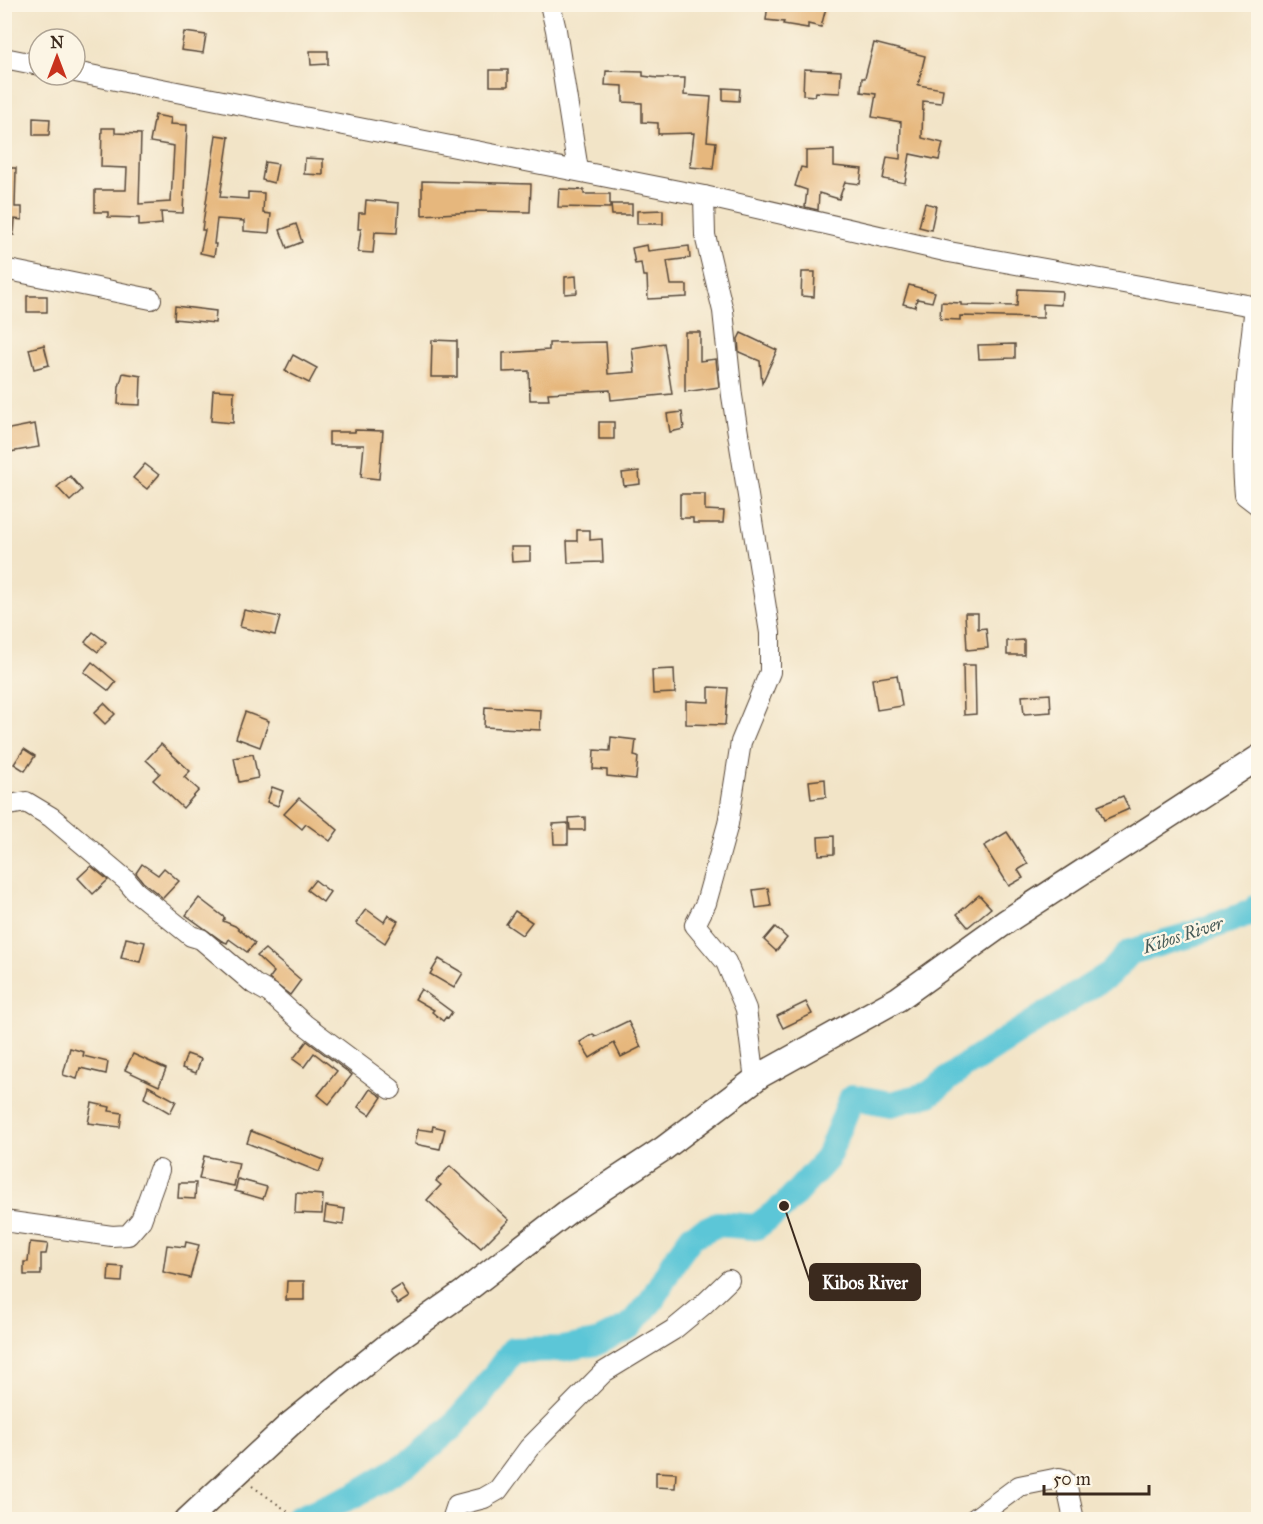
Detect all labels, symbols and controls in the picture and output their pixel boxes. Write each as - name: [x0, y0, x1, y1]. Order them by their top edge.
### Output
- north arrow: [27, 27, 87, 87]
- text: N: [50, 33, 64, 52]
- water label: Kibos River: [1139, 911, 1227, 959]
- callout: Kibos River: [810, 1264, 920, 1300]
- text: Kibos River: [822, 1272, 909, 1294]
- scale bar: [1044, 1458, 1149, 1496]
- text: 50 m: [1053, 1468, 1091, 1490]

